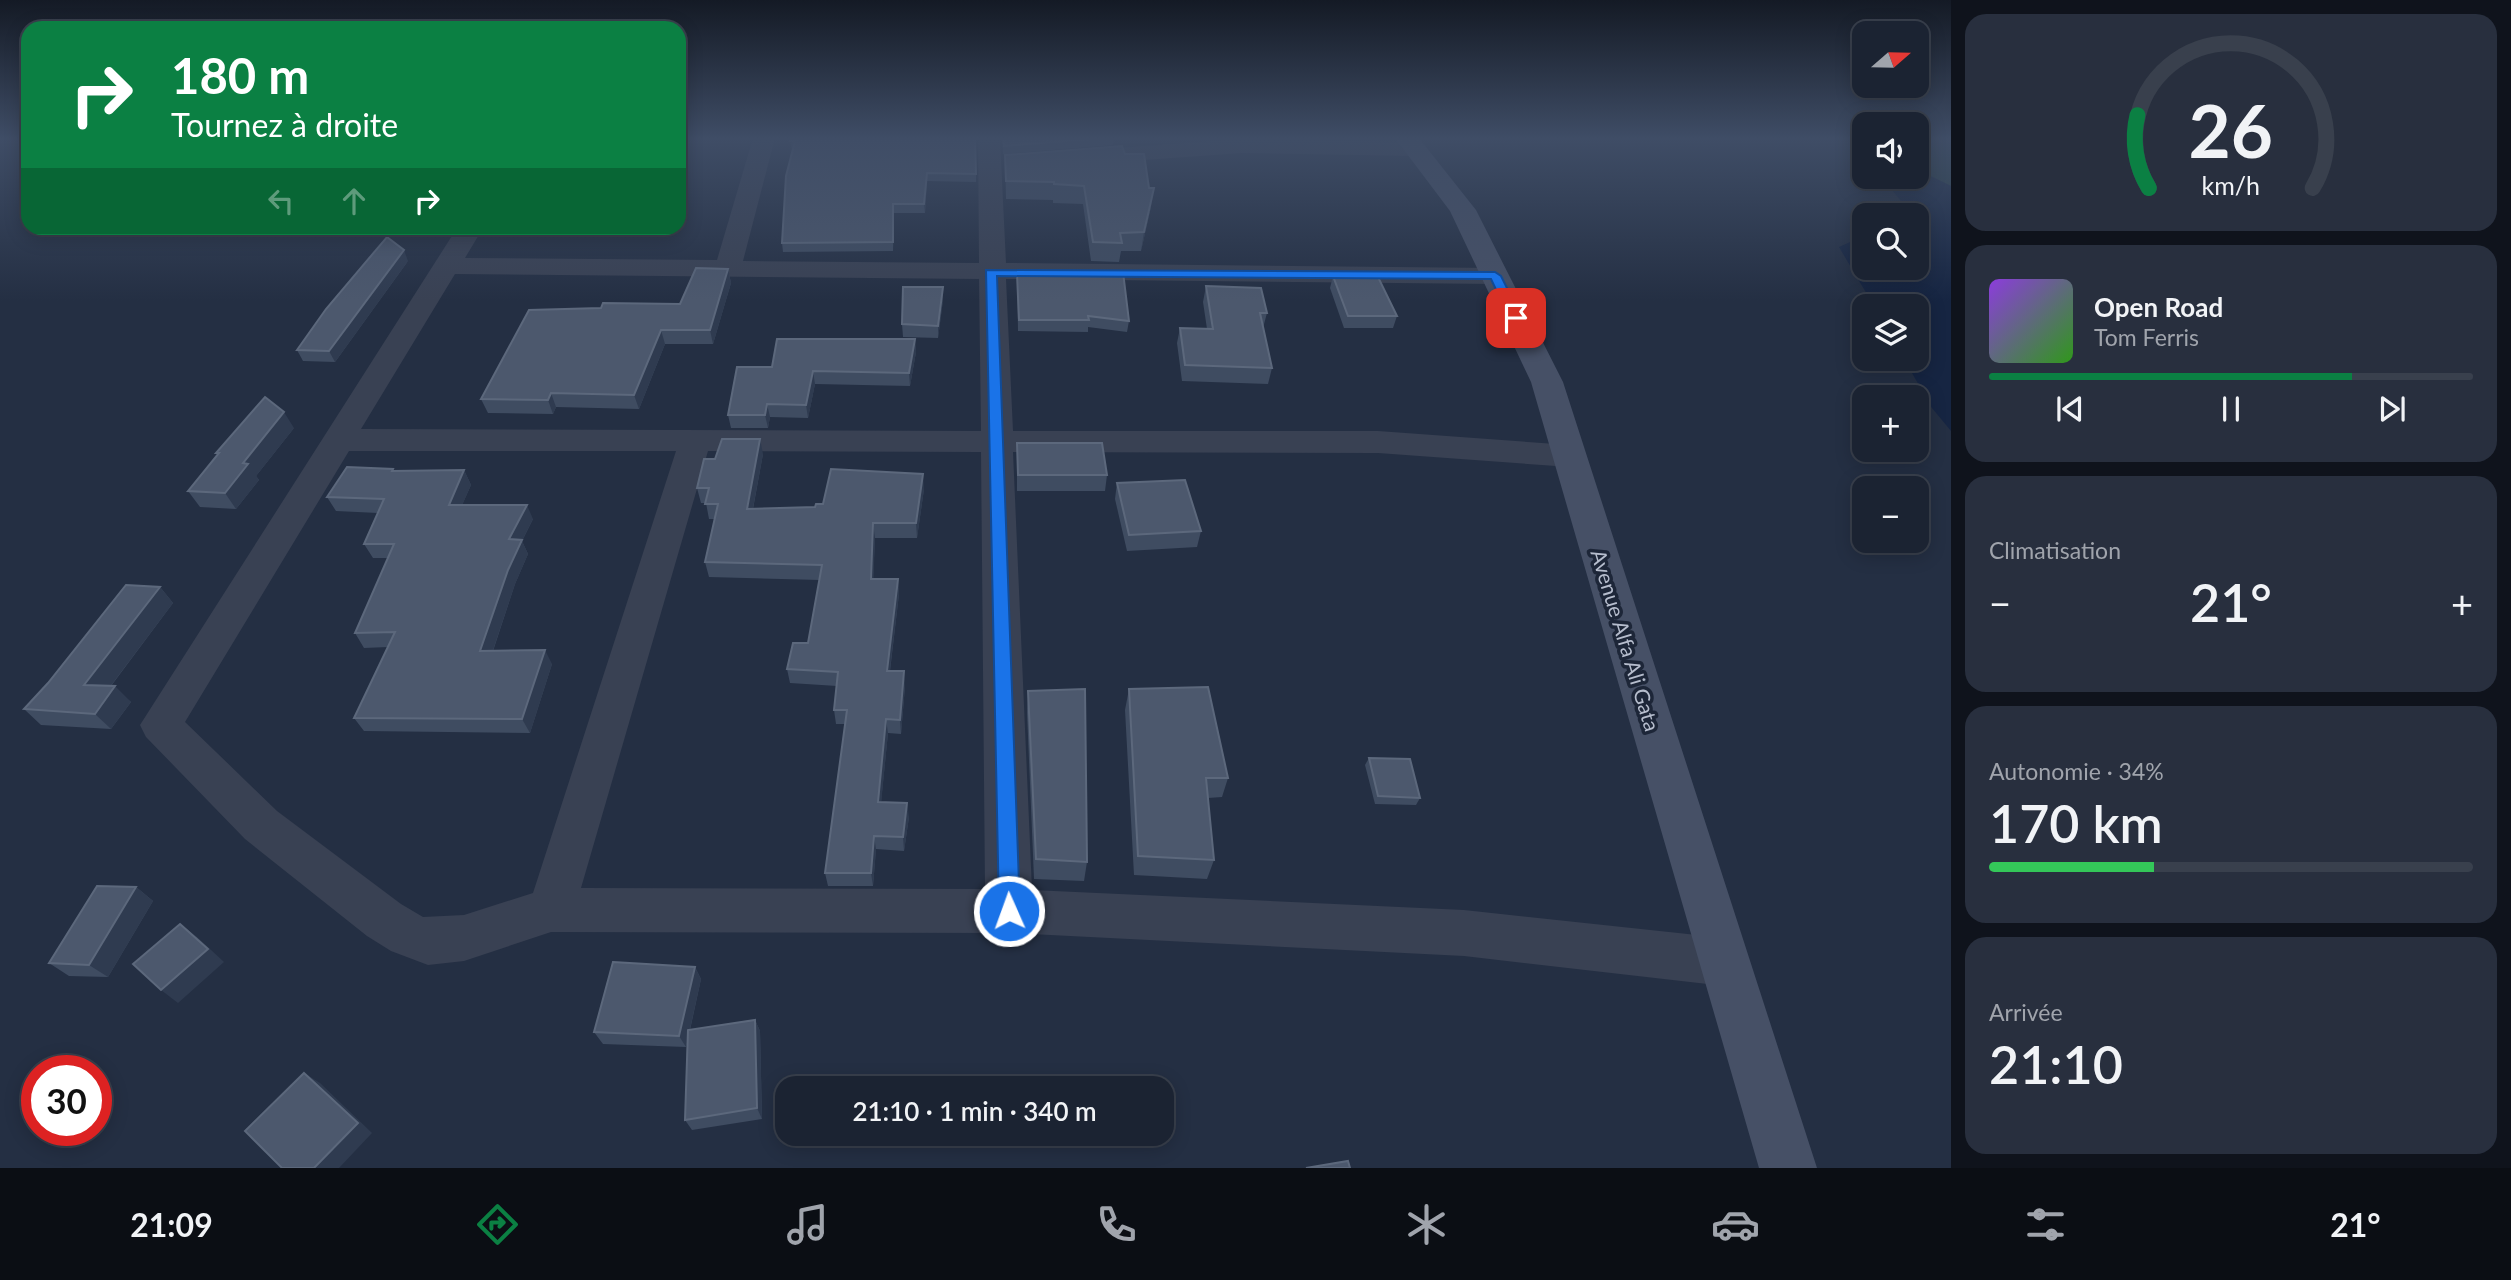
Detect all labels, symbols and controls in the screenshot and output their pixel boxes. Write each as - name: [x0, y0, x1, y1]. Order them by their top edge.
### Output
- north arrow: [1852, 21, 1928, 98]
- map controls: [1852, 21, 1929, 553]
- text: 180 m: [171, 46, 309, 104]
- icon: right: [56, 49, 147, 140]
- text: 26: [2189, 87, 2273, 175]
- text: Tournez à droite: [171, 105, 398, 144]
- button: sound: [1852, 112, 1929, 189]
- text: km/h: [2202, 170, 2260, 200]
- icon: left: [262, 182, 300, 220]
- icon: ahead: [335, 182, 373, 220]
- icon: right: [408, 182, 446, 220]
- button: search: [1852, 203, 1929, 280]
- pin: [1486, 288, 1546, 348]
- text: Open Road: [2094, 291, 2223, 323]
- button: layers: [1852, 294, 1929, 371]
- icon: arrive: [1497, 299, 1535, 337]
- text: Tom Ferris: [2094, 323, 2199, 351]
- button: +: [1852, 385, 1929, 462]
- icon: previous: [2051, 390, 2089, 428]
- icon: pause: [2212, 390, 2250, 428]
- icon: next: [2373, 390, 2411, 428]
- button: −: [1852, 476, 1929, 553]
- text: Climatisation: [1989, 536, 2121, 564]
- street label: Avenue Alfa Ali Gata: [1586, 546, 1666, 734]
- text: 21°: [2190, 571, 2272, 633]
- text: −: [1989, 580, 2011, 626]
- text: +: [2451, 580, 2473, 626]
- text: Autonomie · 34%: [1989, 757, 2164, 785]
- text: 170 km: [1989, 792, 2163, 854]
- position arrow: [972, 874, 1046, 948]
- text: Arrivée: [1989, 998, 2063, 1026]
- text: 21:10: [1989, 1033, 2123, 1095]
- speed limit sign: 30: [21, 1055, 112, 1146]
- text: 21:10 · 1 min · 340 m: [852, 1095, 1097, 1127]
- icon: directions: [473, 1200, 522, 1249]
- icon: music: [783, 1200, 832, 1249]
- icon: phone: [1092, 1200, 1141, 1249]
- icon: climate: [1402, 1200, 1451, 1249]
- icon: car: [1711, 1200, 1760, 1249]
- icon: filters: [2021, 1200, 2070, 1249]
- text: 21:09: [130, 1205, 213, 1244]
- text: 21°: [2330, 1205, 2381, 1244]

